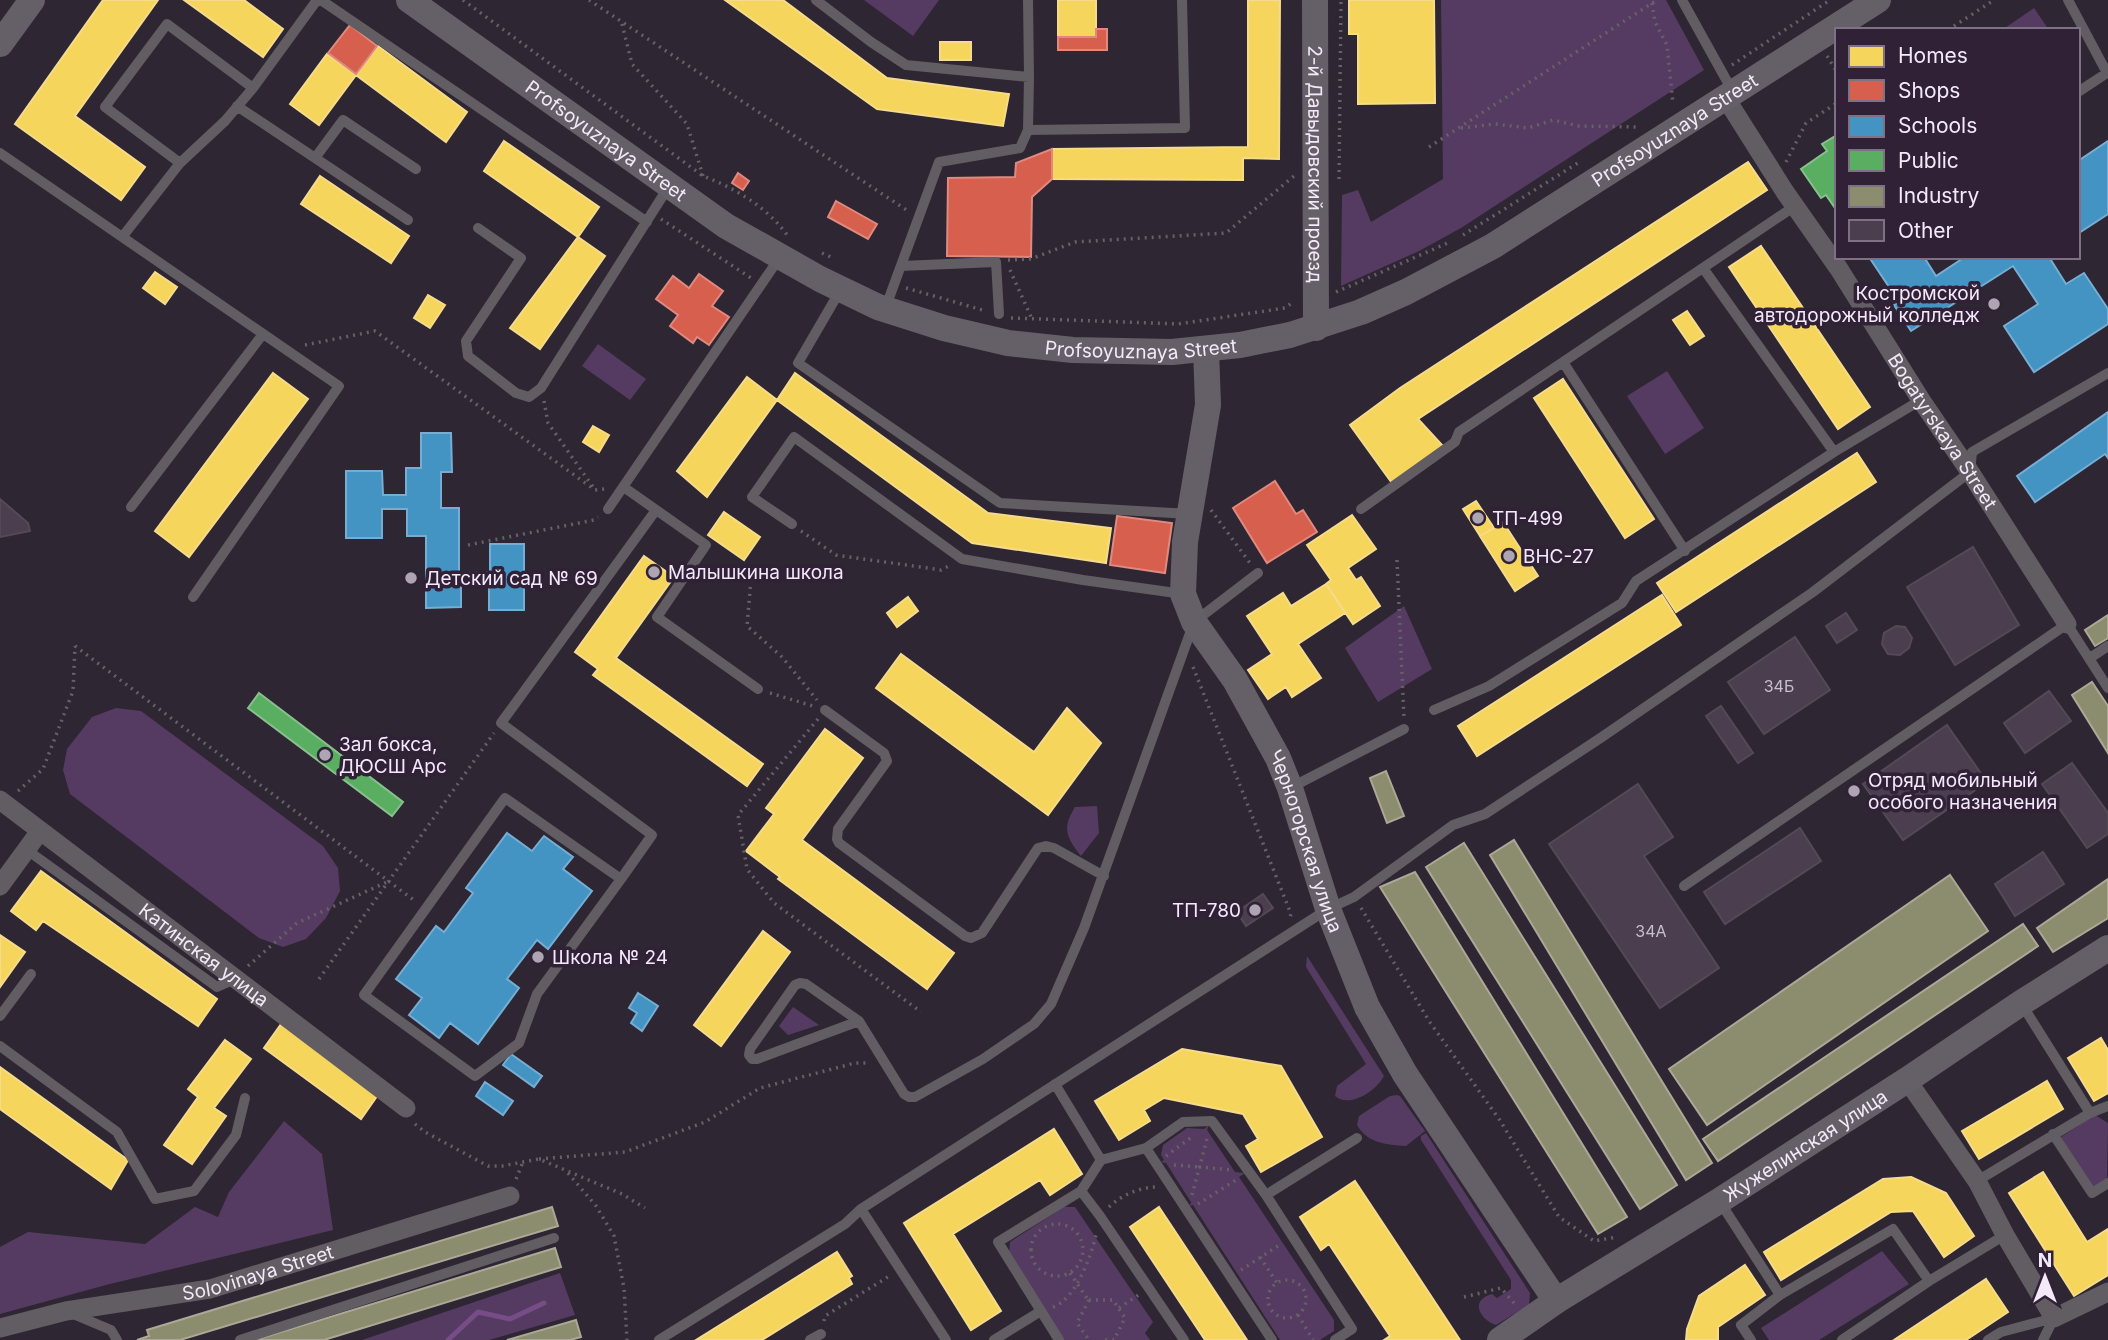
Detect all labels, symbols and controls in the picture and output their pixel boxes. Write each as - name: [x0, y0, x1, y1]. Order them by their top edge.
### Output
- legend: [1835, 28, 2080, 259]
- text: Homes: [1898, 43, 1968, 68]
- street label: 2-й Давыдовский проезд: [1303, 45, 1327, 283]
- street label: Profsoyuznaya Street: [1587, 69, 1762, 192]
- street label: Profsoyuznaya Street: [521, 76, 691, 206]
- text: Shops: [1898, 78, 1960, 103]
- text: Schools: [1898, 113, 1977, 138]
- text: Public: [1898, 148, 1959, 173]
- text: Industry: [1898, 183, 1980, 208]
- text: Other: [1898, 218, 1954, 243]
- place label: Костромской автодорожный колледж: [1754, 282, 1980, 327]
- marker: Костромской автодорожный колледж: [1986, 296, 2002, 312]
- street label: Profsoyuznaya Street: [1044, 334, 1238, 364]
- street label: Bogatyrskaya Street: [1883, 349, 2002, 514]
- place label: ТП-499: [1492, 507, 1563, 530]
- marker: ТП-499: [1470, 510, 1486, 526]
- place label: ВНС-27: [1523, 545, 1594, 568]
- marker: ВНС-27: [1501, 548, 1517, 564]
- place label: Малышкина школа: [668, 561, 844, 584]
- marker: Малышкина школа: [646, 564, 662, 580]
- place label: Детский сад № 69: [425, 567, 598, 590]
- marker: Детский сад № 69: [403, 570, 419, 586]
- house number: 34Б: [1764, 676, 1794, 696]
- place label: Зал бокса, ДЮСШ Арс: [339, 733, 447, 778]
- street label: Черногорская улица: [1264, 746, 1347, 936]
- marker: Зал бокса, ДЮСШ Арс: [317, 747, 333, 763]
- place label: Отряд мобильный особого назначения: [1868, 769, 2057, 814]
- marker: Отряд мобильный особого назначения: [1846, 783, 1862, 799]
- street label: Катинская улица: [134, 899, 273, 1012]
- place label: ТП-780: [1172, 899, 1241, 922]
- marker: ТП-780: [1247, 902, 1263, 918]
- house number: 34А: [1635, 921, 1667, 941]
- place label: Школа № 24: [552, 946, 668, 969]
- marker: Школа № 24: [530, 949, 546, 965]
- street label: Жужелинская улица: [1719, 1085, 1892, 1207]
- street label: Solovinaya Street: [181, 1240, 336, 1305]
- north arrow: [2010, 1242, 2080, 1312]
- text: N: [2038, 1249, 2052, 1272]

